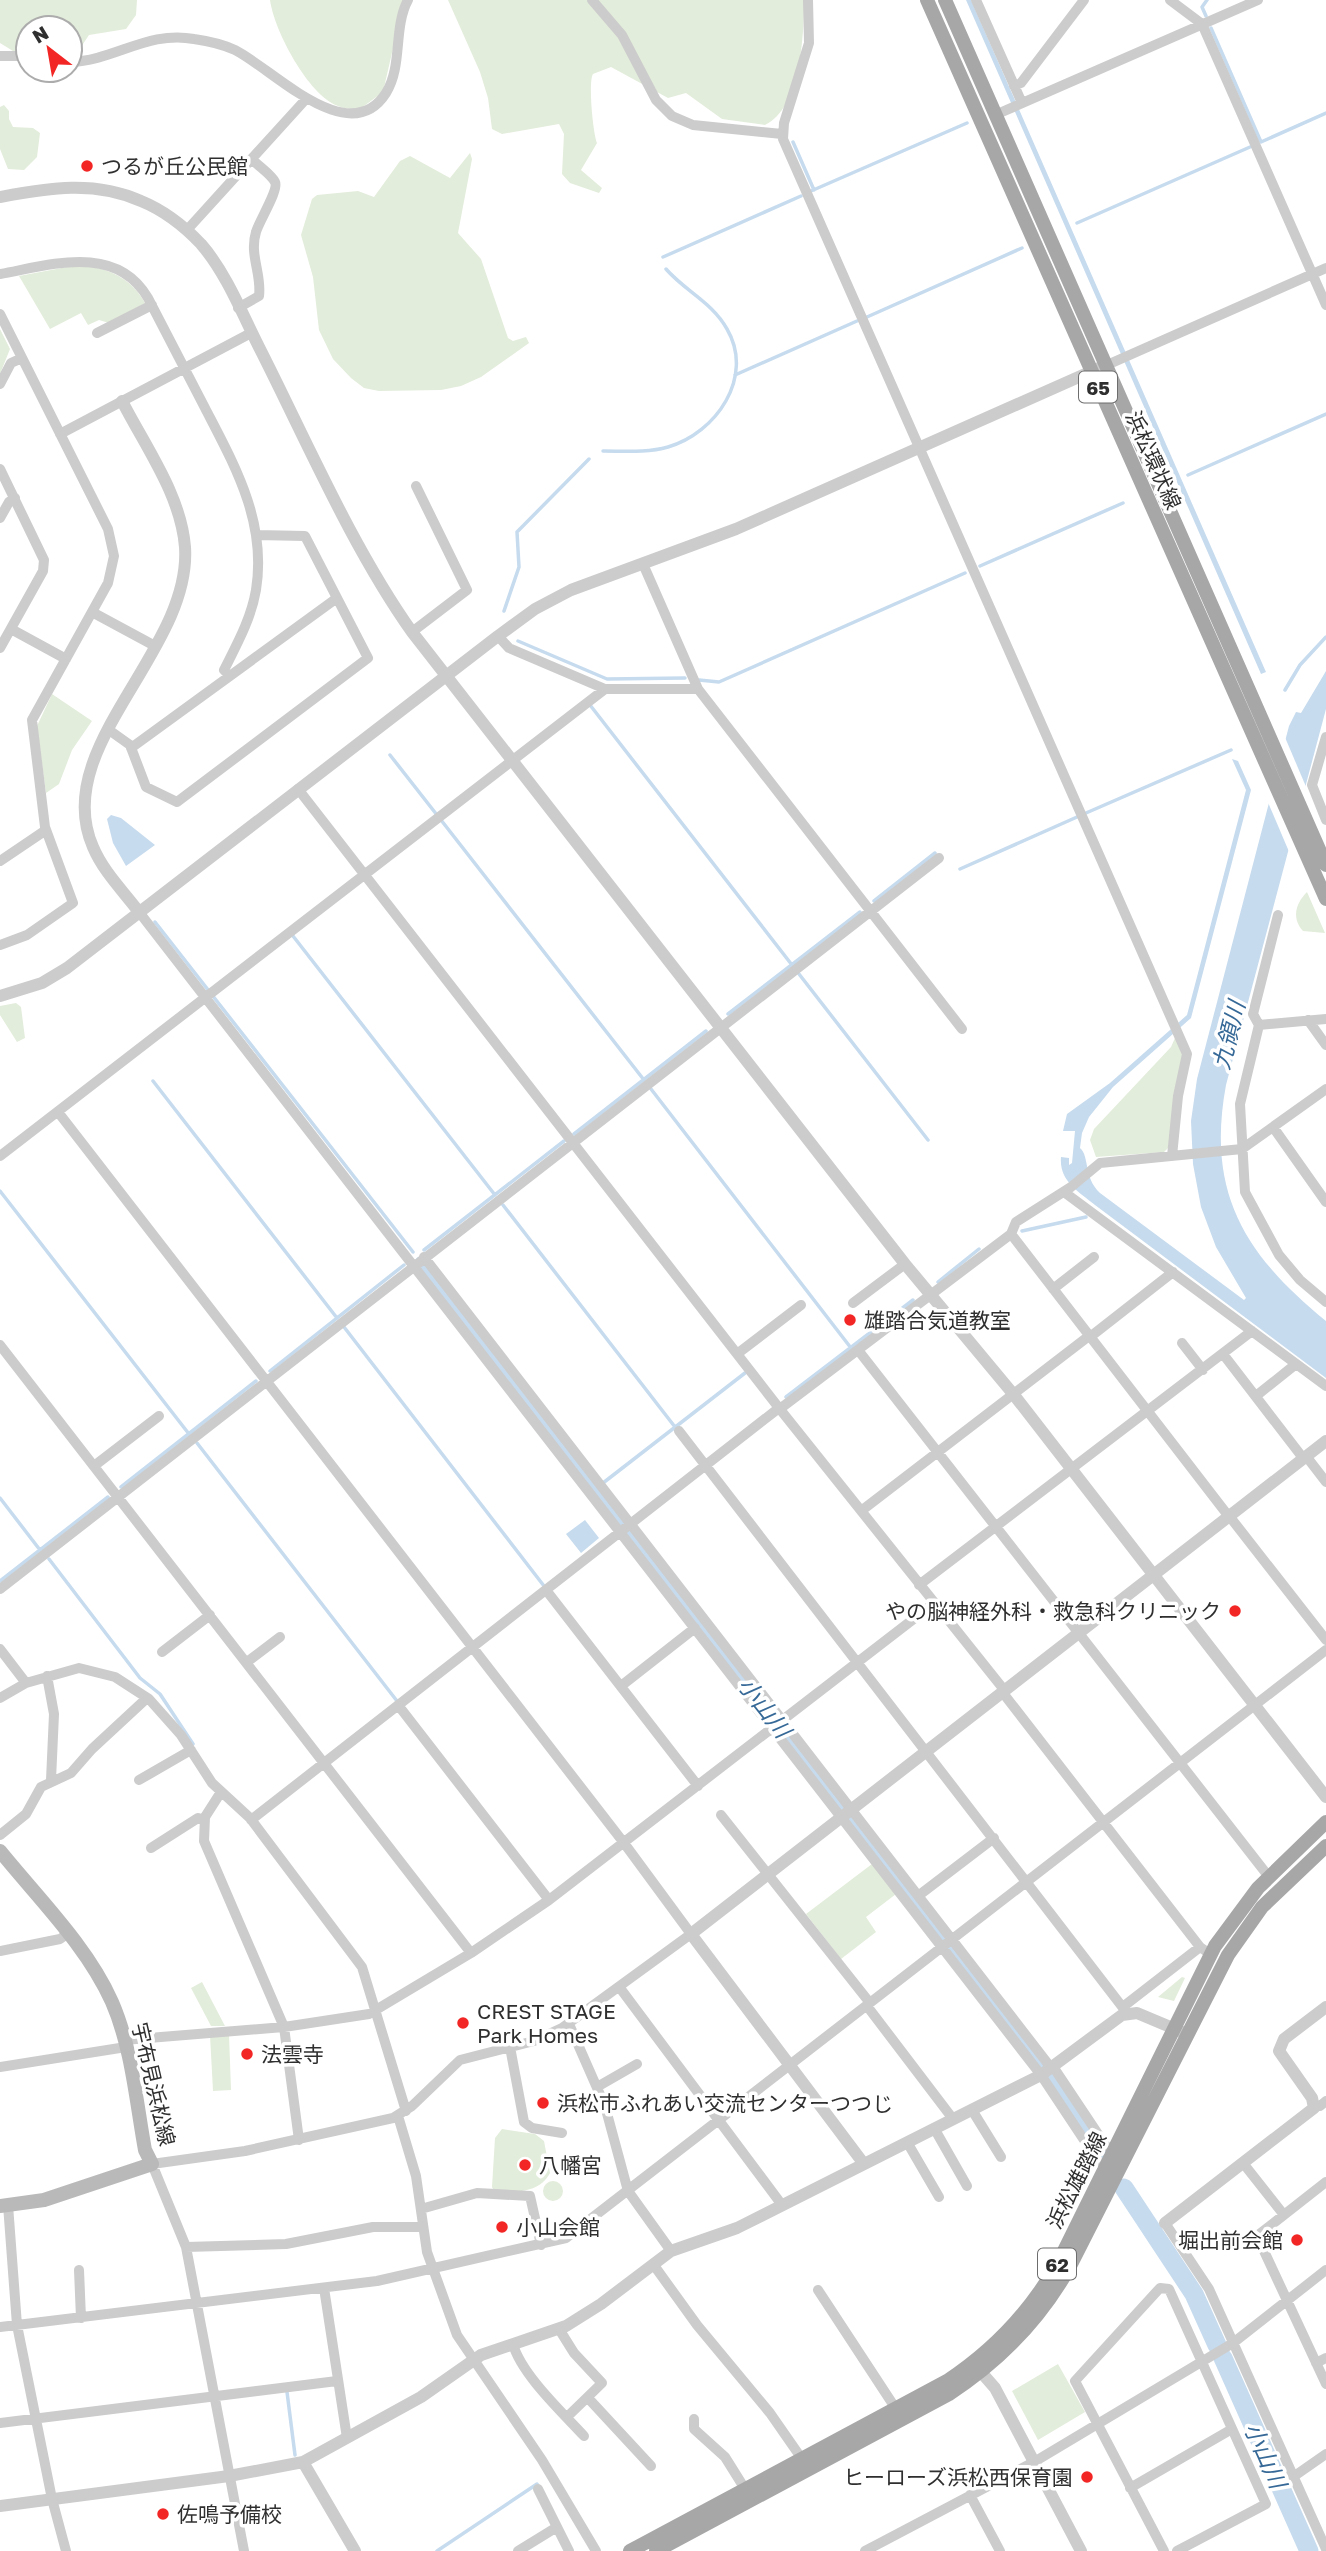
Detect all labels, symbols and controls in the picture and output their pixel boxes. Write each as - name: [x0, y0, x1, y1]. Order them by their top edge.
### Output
- north arrow: [14, 14, 84, 84]
- text: N: [28, 20, 52, 48]
- place label: つるが丘公民館: [101, 153, 248, 179]
- marker: つるが丘公民館: [79, 158, 95, 174]
- road number: 65: [1079, 372, 1117, 402]
- street label: 浜松環状線: [1121, 407, 1187, 513]
- water label: 九領川: [1206, 995, 1251, 1072]
- place label: 雄踏合気道教室: [864, 1307, 1011, 1333]
- marker: 雄踏合気道教室: [842, 1312, 858, 1328]
- place label: やの脳神経外科・救急科クリニック: [885, 1598, 1221, 1624]
- marker: やの脳神経外科・救急科クリニック: [1227, 1603, 1243, 1619]
- water label: 小山川: [733, 1671, 799, 1745]
- place label: CREST STAGE Park Homes: [477, 1998, 616, 2048]
- marker: CREST STAGE Park Homes: [455, 2015, 471, 2031]
- street label: 宇布見浜松線: [127, 2020, 181, 2148]
- place label: 法雲寺: [261, 2041, 324, 2067]
- marker: 法雲寺: [239, 2046, 255, 2062]
- place label: 浜松市ふれあい交流センターつつじ: [557, 2090, 893, 2116]
- marker: 浜松市ふれあい交流センターつつじ: [535, 2095, 551, 2111]
- street label: 浜松雄踏線: [1041, 2127, 1111, 2233]
- place label: 八幡宮: [539, 2152, 602, 2178]
- marker: 八幡宮: [517, 2157, 533, 2173]
- place label: 小山会館: [516, 2214, 600, 2240]
- marker: 小山会館: [494, 2219, 510, 2235]
- place label: 堀出前会館: [1178, 2227, 1283, 2253]
- marker: 堀出前会館: [1289, 2232, 1305, 2248]
- road number: 62: [1038, 2248, 1076, 2280]
- water label: 小山川: [1239, 2418, 1294, 2495]
- place label: ヒーローズ浜松西保育園: [843, 2464, 1073, 2490]
- marker: ヒーローズ浜松西保育園: [1079, 2469, 1095, 2485]
- place label: 佐鳴予備校: [177, 2501, 282, 2527]
- marker: 佐鳴予備校: [155, 2506, 171, 2522]

